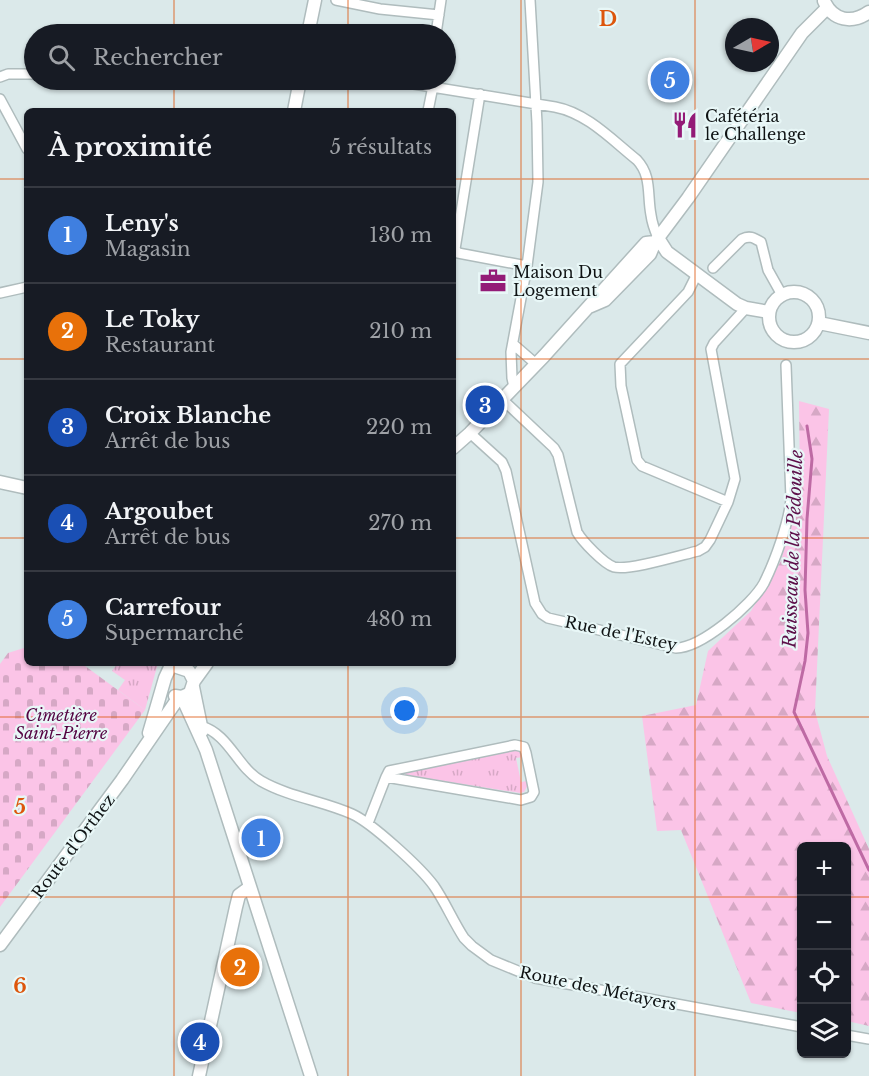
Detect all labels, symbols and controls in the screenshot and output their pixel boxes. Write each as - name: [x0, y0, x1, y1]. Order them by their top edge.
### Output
- text: D: [599, 7, 617, 31]
- north arrow: [725, 18, 779, 72]
- search box: [24, 24, 456, 90]
- icon: search: [45, 41, 78, 74]
- text: Rechercher: [93, 44, 223, 71]
- pin: 5: [650, 58, 690, 103]
- place label: Cafétéria le Challenge: [705, 106, 806, 144]
- restaurant icon: Cafétéria le Challenge: [670, 110, 700, 140]
- text: À proximité: [48, 131, 212, 163]
- text: 5 résultats: [330, 135, 432, 159]
- text: Leny's: [105, 210, 179, 237]
- text: 1: [63, 223, 72, 247]
- text: 130 m: [369, 223, 432, 247]
- text: Magasin: [105, 237, 191, 261]
- place label: Maison Du Logement: [513, 262, 603, 300]
- office icon: Maison Du Logement: [478, 266, 508, 296]
- text: Le Toky: [105, 306, 199, 333]
- text: 2: [61, 319, 74, 343]
- text: 210 m: [369, 319, 432, 343]
- text: Restaurant: [105, 333, 215, 357]
- pin: 3: [466, 382, 504, 428]
- text: Croix Blanche: [105, 402, 271, 429]
- text: 3: [61, 415, 74, 439]
- text: 220 m: [366, 415, 432, 439]
- text: Arrêt de bus: [105, 429, 230, 453]
- water label: Ruisseau de la Pédouille: [779, 450, 807, 649]
- text: Argoubet: [105, 498, 213, 525]
- text: 4: [61, 511, 74, 535]
- text: 270 m: [368, 511, 432, 535]
- text: Arrêt de bus: [105, 525, 230, 549]
- text: Carrefour: [105, 594, 221, 621]
- text: 5: [62, 607, 73, 631]
- text: 480 m: [367, 607, 432, 631]
- street label: Rue de l'Estey: [563, 611, 680, 655]
- text: Supermarché: [105, 621, 244, 645]
- your location: [390, 696, 419, 725]
- park label: Cimetière Saint-Pierre: [15, 705, 108, 743]
- street label: Route d'Orthez: [27, 790, 119, 902]
- text: 5: [14, 795, 26, 819]
- pin: 1: [242, 816, 280, 860]
- map controls: [797, 842, 851, 1058]
- button: +: [797, 842, 851, 896]
- button: −: [797, 896, 851, 950]
- pin: 2: [220, 944, 260, 990]
- button: locate: [797, 950, 851, 1004]
- street label: Route des Métayers: [518, 962, 678, 1014]
- text: 6: [13, 974, 27, 998]
- button: layers: [797, 1004, 851, 1058]
- pin: 4: [180, 1020, 220, 1064]

